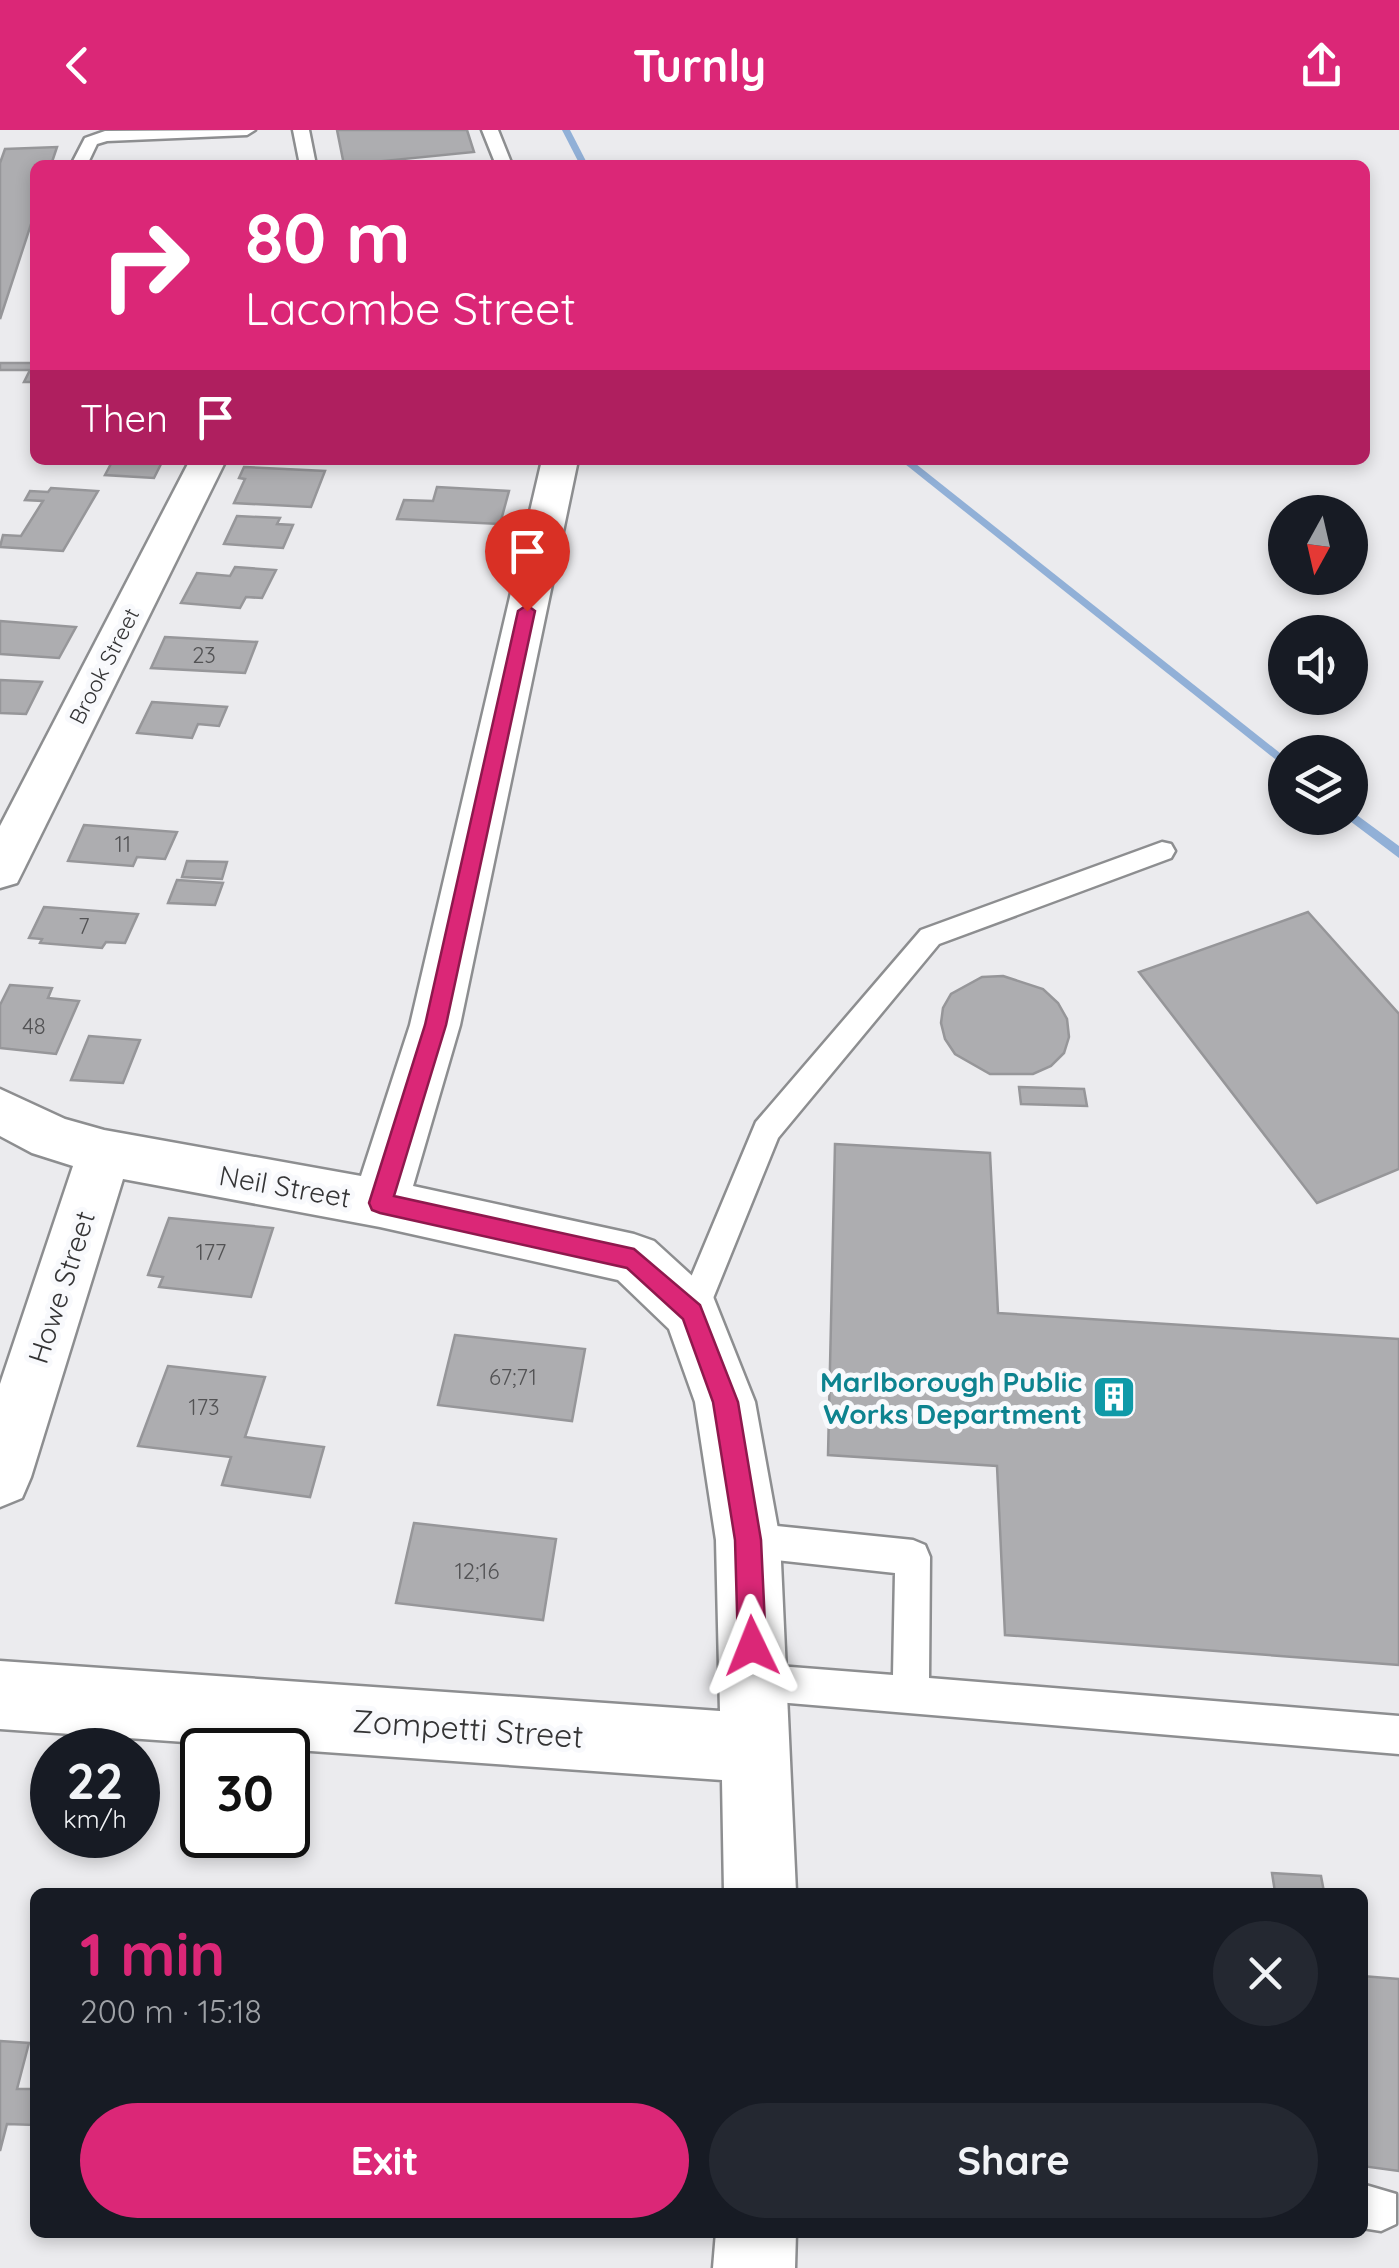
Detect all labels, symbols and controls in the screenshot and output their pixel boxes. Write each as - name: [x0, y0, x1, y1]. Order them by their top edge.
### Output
- text: Turnly: [633, 37, 766, 93]
- icon: back: [50, 38, 105, 93]
- icon: share: [1294, 38, 1349, 93]
- text: 80 m: [245, 193, 410, 281]
- icon: right: [80, 200, 210, 330]
- text: Lacombe Street: [245, 280, 576, 336]
- icon: arrive: [188, 390, 243, 445]
- text: Then: [80, 394, 168, 442]
- north arrow: [1268, 495, 1368, 595]
- map controls: [1268, 495, 1368, 835]
- pin: [485, 509, 570, 612]
- icon: arrive: [500, 524, 555, 579]
- street label: Brook Street: [63, 603, 145, 729]
- button: sound: [1268, 615, 1368, 715]
- house number: 23: [192, 641, 216, 669]
- button: layers: [1268, 735, 1368, 835]
- house number: 11: [115, 830, 131, 858]
- house number: 7: [78, 912, 90, 940]
- house number: 48: [22, 1012, 46, 1040]
- street label: Neil Street: [217, 1157, 353, 1215]
- street label: Howe Street: [20, 1206, 102, 1368]
- house number: 177: [196, 1238, 226, 1266]
- house number: 67;71: [489, 1363, 537, 1391]
- place label: Marlborough Public Works Department: [820, 1364, 1082, 1431]
- building icon: Marlborough Public Works Department: [1091, 1374, 1137, 1420]
- house number: 173: [189, 1393, 219, 1421]
- house number: 12;16: [455, 1557, 500, 1585]
- position arrow: [700, 1594, 804, 1698]
- street label: Zompetti Street: [351, 1700, 585, 1756]
- speed limit sign: 30: [180, 1728, 310, 1858]
- text: 22: [67, 1749, 123, 1812]
- text: km/h: [63, 1803, 127, 1834]
- text: 1 min: [80, 1916, 225, 1991]
- button: close: [1213, 1921, 1318, 2026]
- text: 200 m · 15:18: [80, 1991, 262, 2031]
- button: Exit: [80, 2103, 689, 2218]
- button: Share: [709, 2103, 1318, 2218]

